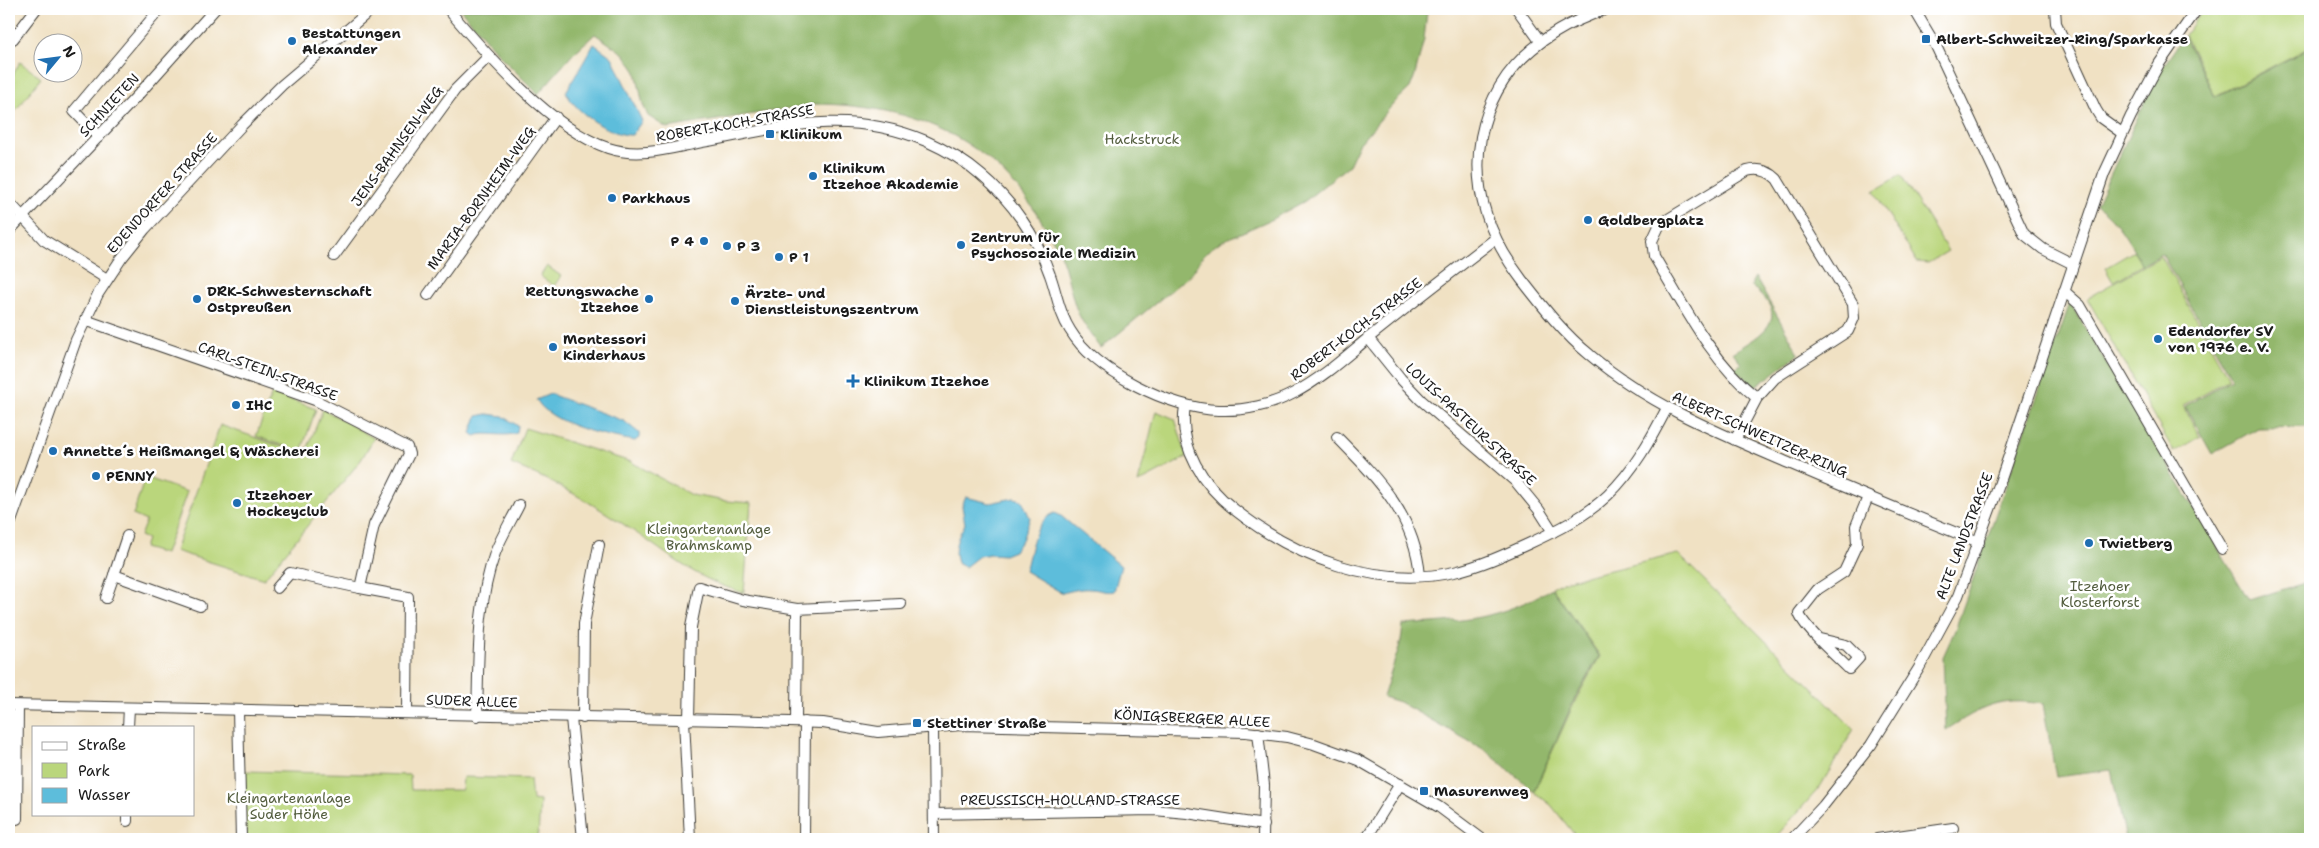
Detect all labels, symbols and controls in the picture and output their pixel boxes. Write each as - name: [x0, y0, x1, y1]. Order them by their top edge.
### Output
- place label: Bestattungen Alexander: [302, 24, 401, 58]
- place label: Albert-Schweitzer-Ring/Sparkasse: [1936, 30, 2188, 48]
- north arrow: [32, 32, 82, 82]
- marker: Albert-Schweitzer-Ring/Sparkasse: [1920, 33, 1932, 45]
- marker: Bestattungen Alexander: [286, 35, 298, 47]
- text: N: [59, 42, 80, 61]
- street label: SCHNIETEN: [75, 69, 143, 141]
- street label: JENS-BAHNSEN-WEG: [347, 82, 447, 210]
- street label: ROBERT-KOCH-STRASSE: [655, 100, 816, 146]
- street label: MARIA-BORNHEIM-WEG: [423, 122, 539, 273]
- place label: Klinikum: [780, 125, 842, 143]
- marker: Klinikum: [764, 128, 776, 140]
- street label: EDENDORFER STRASSE: [103, 129, 221, 257]
- park label: Hackstruck: [1104, 130, 1180, 148]
- place label: Klinikum Itzehoe Akademie: [823, 159, 959, 193]
- marker: Klinikum Itzehoe Akademie: [807, 170, 819, 182]
- place label: Parkhaus: [622, 189, 691, 207]
- marker: Parkhaus: [606, 192, 618, 204]
- place label: Goldbergplatz: [1598, 211, 1705, 229]
- marker: Goldbergplatz: [1582, 214, 1594, 226]
- place label: Zentrum für Psychosoziale Medizin: [971, 228, 1136, 262]
- place label: P 4: [671, 232, 694, 250]
- marker: P 4: [698, 235, 710, 247]
- place label: P 3: [737, 237, 761, 255]
- marker: Zentrum für Psychosoziale Medizin: [955, 239, 967, 251]
- marker: P 3: [721, 240, 733, 252]
- place label: P 1: [789, 248, 809, 266]
- marker: P 1: [773, 251, 785, 263]
- street label: ROBERT-KOCH-STRASSE: [1287, 274, 1426, 384]
- place label: DRK-Schwesternschaft Ostpreußen: [207, 282, 372, 316]
- place label: Rettungswache Itzehoe: [526, 282, 639, 316]
- place label: Ärzte- und Dienstleistungszentrum: [745, 284, 919, 318]
- marker: DRK-Schwesternschaft Ostpreußen: [191, 293, 203, 305]
- marker: Rettungswache Itzehoe: [643, 293, 655, 305]
- marker: Ärzte- und Dienstleistungszentrum: [729, 295, 741, 307]
- place label: Edendorfer SV von 1976 e. V.: [2168, 322, 2274, 356]
- place label: Montessori Kinderhaus: [563, 330, 646, 364]
- marker: Edendorfer SV von 1976 e. V.: [2152, 333, 2164, 345]
- street label: CARL-STEIN-STRASSE: [196, 337, 341, 405]
- marker: Montessori Kinderhaus: [547, 341, 559, 353]
- street label: LOUIS-PASTEUR-STRASSE: [1402, 359, 1540, 490]
- place label: Klinikum Itzehoe: [864, 372, 989, 390]
- marker: Klinikum Itzehoe: [846, 374, 860, 388]
- street label: ALBERT-SCHWEITZER-RING: [1669, 387, 1851, 481]
- place label: IHC: [246, 396, 272, 414]
- marker: IHC: [230, 399, 242, 411]
- place label: Annette´s Heißmangel & Wäscherei: [63, 442, 319, 460]
- marker: Annette´s Heißmangel & Wäscherei: [47, 445, 59, 457]
- place label: PENNY: [106, 467, 155, 485]
- marker: PENNY: [90, 470, 102, 482]
- street label: ALTE LANDSTRASSE: [1931, 470, 1997, 602]
- place label: Itzehoer Hockeyclub: [247, 486, 329, 520]
- marker: Itzehoer Hockeyclub: [231, 497, 243, 509]
- park label: Kleingartenanlage Brahmskamp: [647, 520, 771, 554]
- place label: Twietberg: [2099, 534, 2172, 552]
- marker: Twietberg: [2083, 537, 2095, 549]
- park label: Itzehoer Klosterforst: [2060, 577, 2140, 611]
- street label: SUDER ALLEE: [426, 690, 518, 712]
- street label: KÖNIGSBERGER ALLEE: [1113, 705, 1271, 731]
- place label: Stettiner Straße: [927, 714, 1047, 732]
- marker: Stettiner Straße: [911, 717, 923, 729]
- legend: [32, 726, 195, 816]
- text: Straße: [78, 735, 126, 755]
- text: Park: [78, 761, 110, 781]
- place label: Masurenweg: [1434, 782, 1529, 800]
- text: Wasser: [78, 785, 131, 805]
- marker: Masurenweg: [1418, 785, 1430, 797]
- park label: Kleingartenanlage Suder Höhe: [227, 789, 351, 823]
- street label: PREUSSISCH-HOLLAND-STRASSE: [960, 791, 1180, 809]

